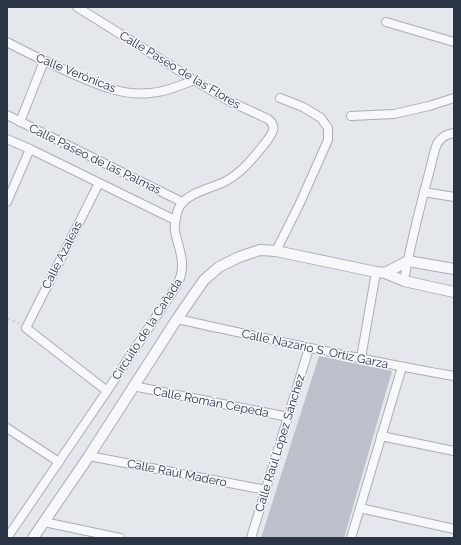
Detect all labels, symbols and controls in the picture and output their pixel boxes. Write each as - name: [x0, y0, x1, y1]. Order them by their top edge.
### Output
- street label: Calle Paseo de las Flores: [117, 28, 243, 112]
- street label: Calle Verónicas: [34, 51, 118, 96]
- street label: Calle Paseo de las Palmas: [27, 121, 163, 197]
- street label: Calle Azaleas: [39, 219, 85, 291]
- street label: Circuito de la Cañada: [109, 276, 185, 382]
- street label: Calle Nazario S. Ortiz Garza: [240, 327, 390, 371]
- street label: Calle Raúl López Sánchez: [252, 372, 308, 514]
- street label: Calle Román Cepeda: [152, 384, 270, 420]
- street label: Calle Raúl Madero: [126, 456, 228, 490]

